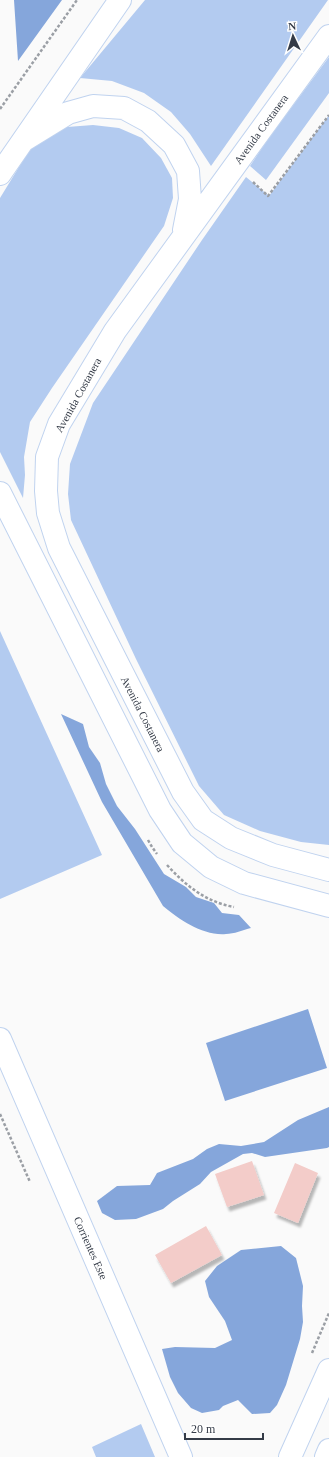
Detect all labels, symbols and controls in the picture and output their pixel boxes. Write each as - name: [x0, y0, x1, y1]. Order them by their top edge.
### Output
- north arrow: [273, 16, 313, 56]
- text: N: [288, 20, 297, 32]
- street label: Avenida Costanera: [232, 92, 290, 166]
- street label: Avenida Costanera: [53, 356, 103, 434]
- street label: Avenida Costanera: [119, 674, 167, 754]
- street label: Corrientes Este: [72, 1215, 110, 1281]
- scale bar: [185, 1415, 263, 1441]
- text: 20 m: [191, 1422, 216, 1436]

